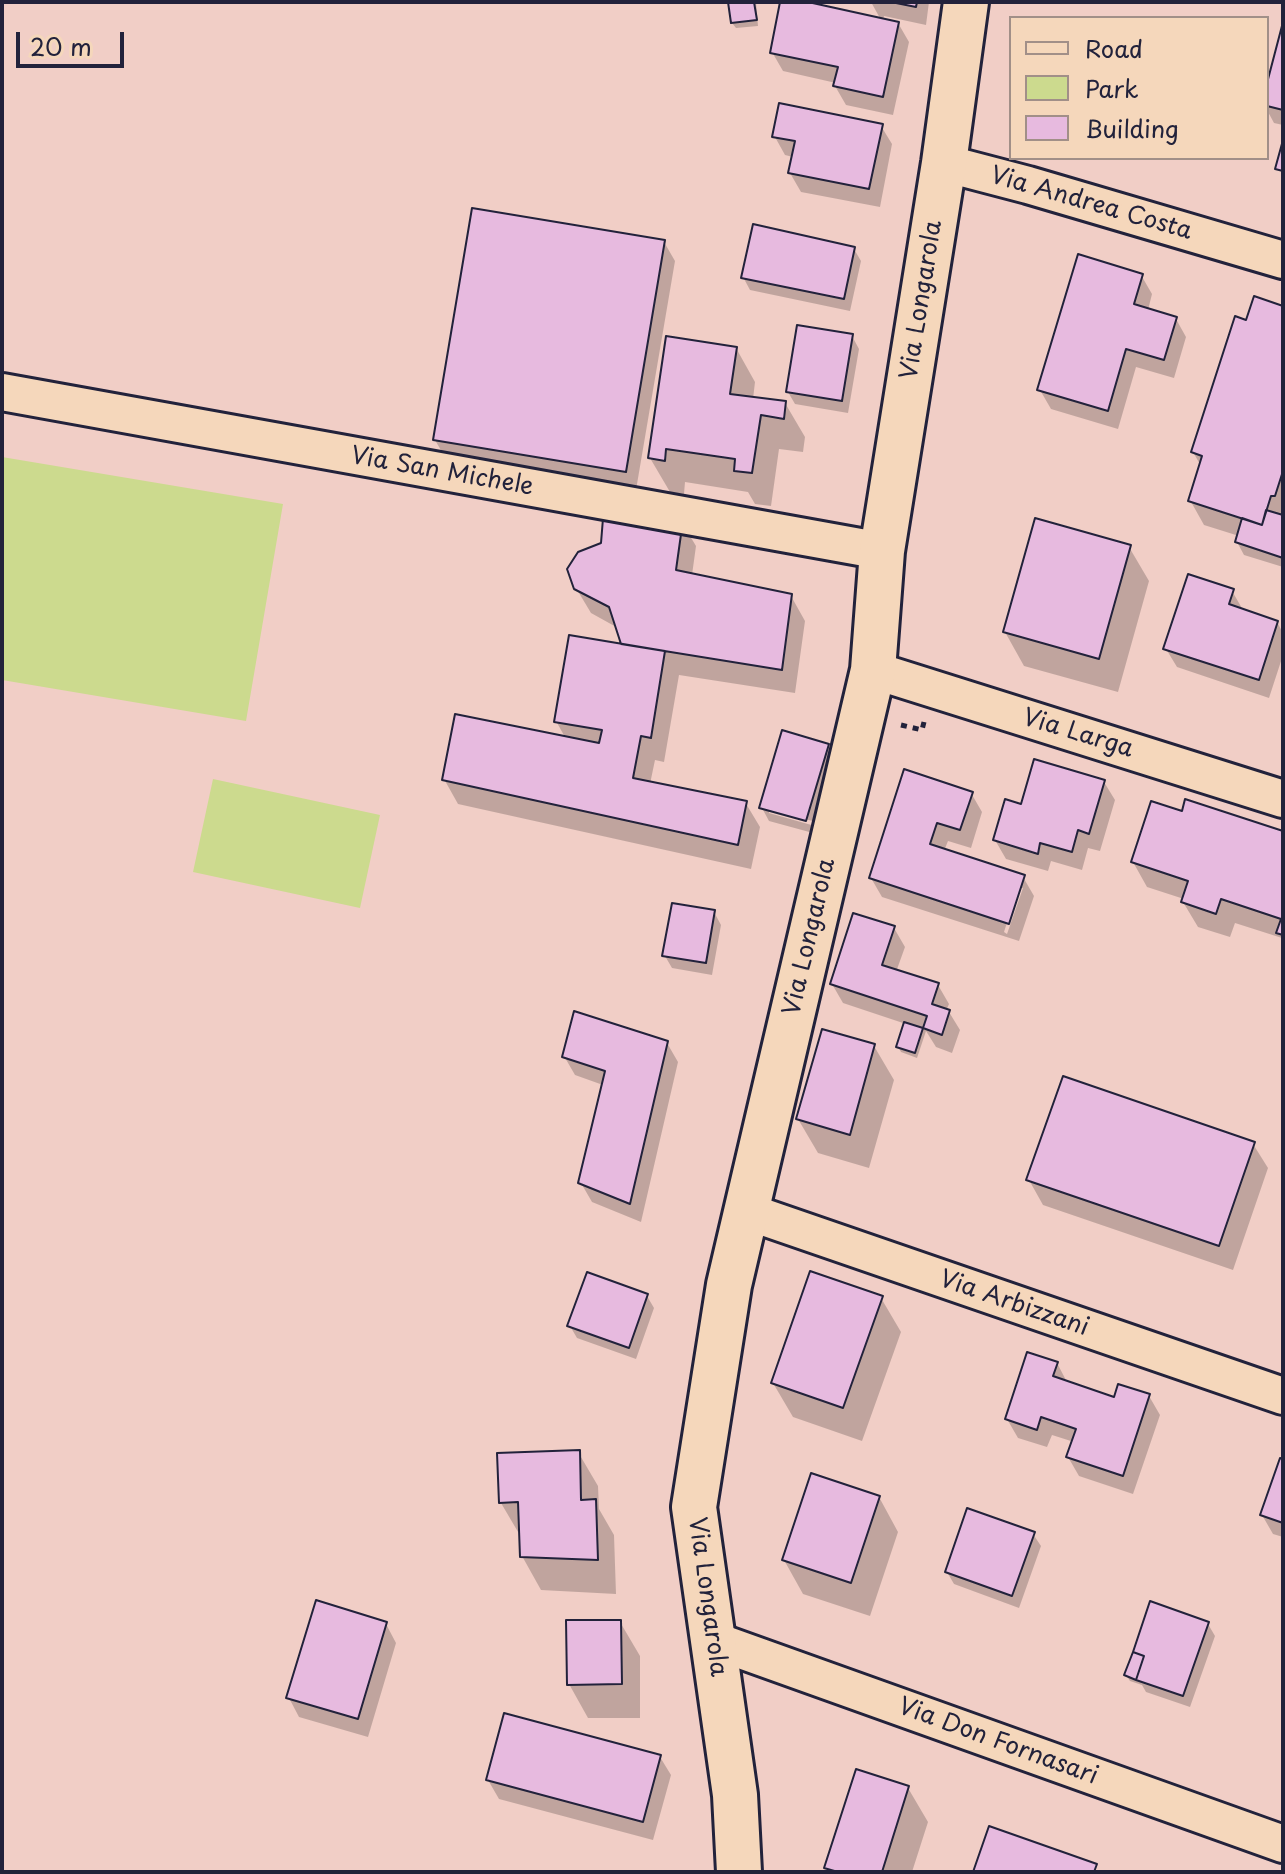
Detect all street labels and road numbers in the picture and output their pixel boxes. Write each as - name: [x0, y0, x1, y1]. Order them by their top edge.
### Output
- street label: Via Andrea Costa: [987, 161, 1195, 247]
- street label: Via Longarola: [895, 219, 949, 381]
- street label: Via San Michele: [349, 442, 535, 502]
- street label: Via Larga: [1019, 704, 1137, 764]
- street label: Via Longarola: [778, 856, 842, 1018]
- street label: Via Arbizzani: [936, 1265, 1092, 1343]
- street label: Via Longarola: [682, 1516, 732, 1678]
- street label: Via Don Fornasari: [894, 1693, 1102, 1791]

